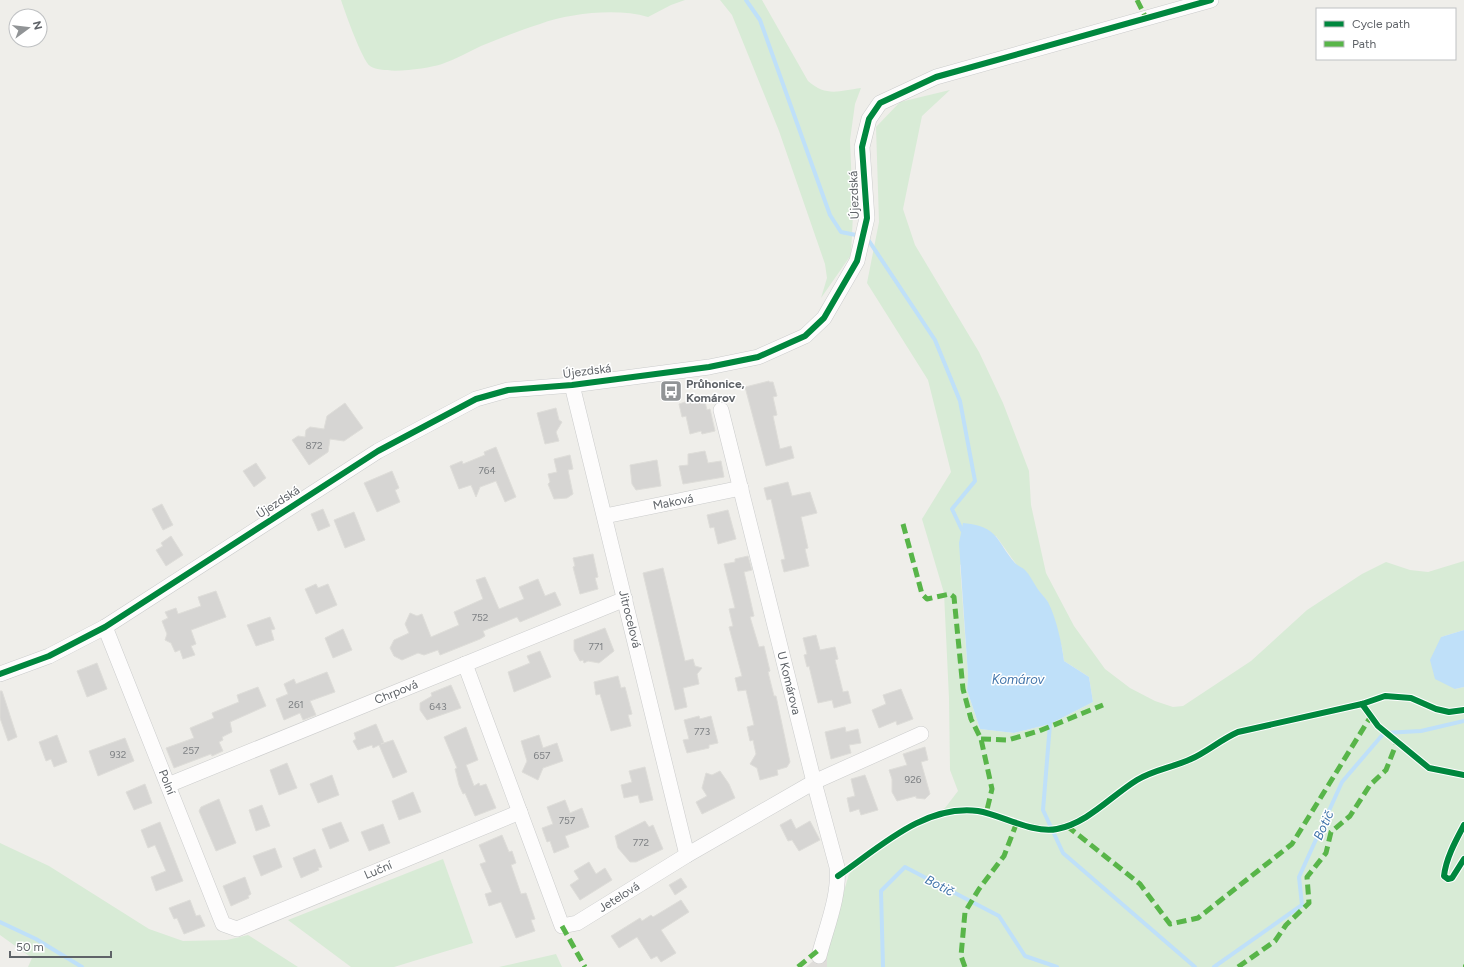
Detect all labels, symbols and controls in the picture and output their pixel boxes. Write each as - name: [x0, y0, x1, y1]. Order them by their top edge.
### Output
- north arrow: [8, 8, 48, 48]
- legend: [1316, 8, 1456, 60]
- text: Cycle path: [1352, 17, 1410, 31]
- text: N: [30, 20, 45, 31]
- text: Path: [1352, 37, 1376, 51]
- street label: Újezdská: [846, 170, 862, 220]
- street label: Újezdská: [562, 361, 612, 381]
- place label: Průhonice, Komárov: [686, 377, 745, 405]
- bus stop icon: Průhonice, Komárov: [658, 378, 684, 404]
- house number: 872: [305, 439, 323, 452]
- house number: 764: [478, 464, 496, 477]
- street label: Újezdská: [254, 483, 302, 521]
- street label: Maková: [652, 491, 694, 513]
- street label: Jitrocelová: [616, 589, 644, 649]
- house number: 752: [472, 611, 488, 624]
- house number: 771: [589, 640, 603, 653]
- street label: U Komárova: [774, 650, 804, 716]
- water label: Komárov: [992, 672, 1046, 687]
- street label: Chrpová: [372, 677, 420, 707]
- house number: 261: [288, 698, 304, 711]
- house number: 643: [429, 700, 447, 713]
- house number: 773: [694, 725, 710, 738]
- house number: 257: [183, 744, 200, 757]
- house number: 932: [110, 748, 126, 761]
- house number: 657: [534, 749, 551, 762]
- street label: Polní: [156, 767, 179, 798]
- house number: 926: [905, 773, 922, 786]
- water label: Botič: [1310, 808, 1337, 842]
- house number: 757: [559, 814, 576, 827]
- house number: 772: [633, 836, 649, 849]
- street label: Luční: [362, 857, 395, 882]
- water label: Botič: [923, 872, 957, 899]
- street label: Jetelová: [596, 879, 642, 915]
- scale bar: [10, 933, 111, 959]
- text: 50 m: [16, 940, 44, 954]

